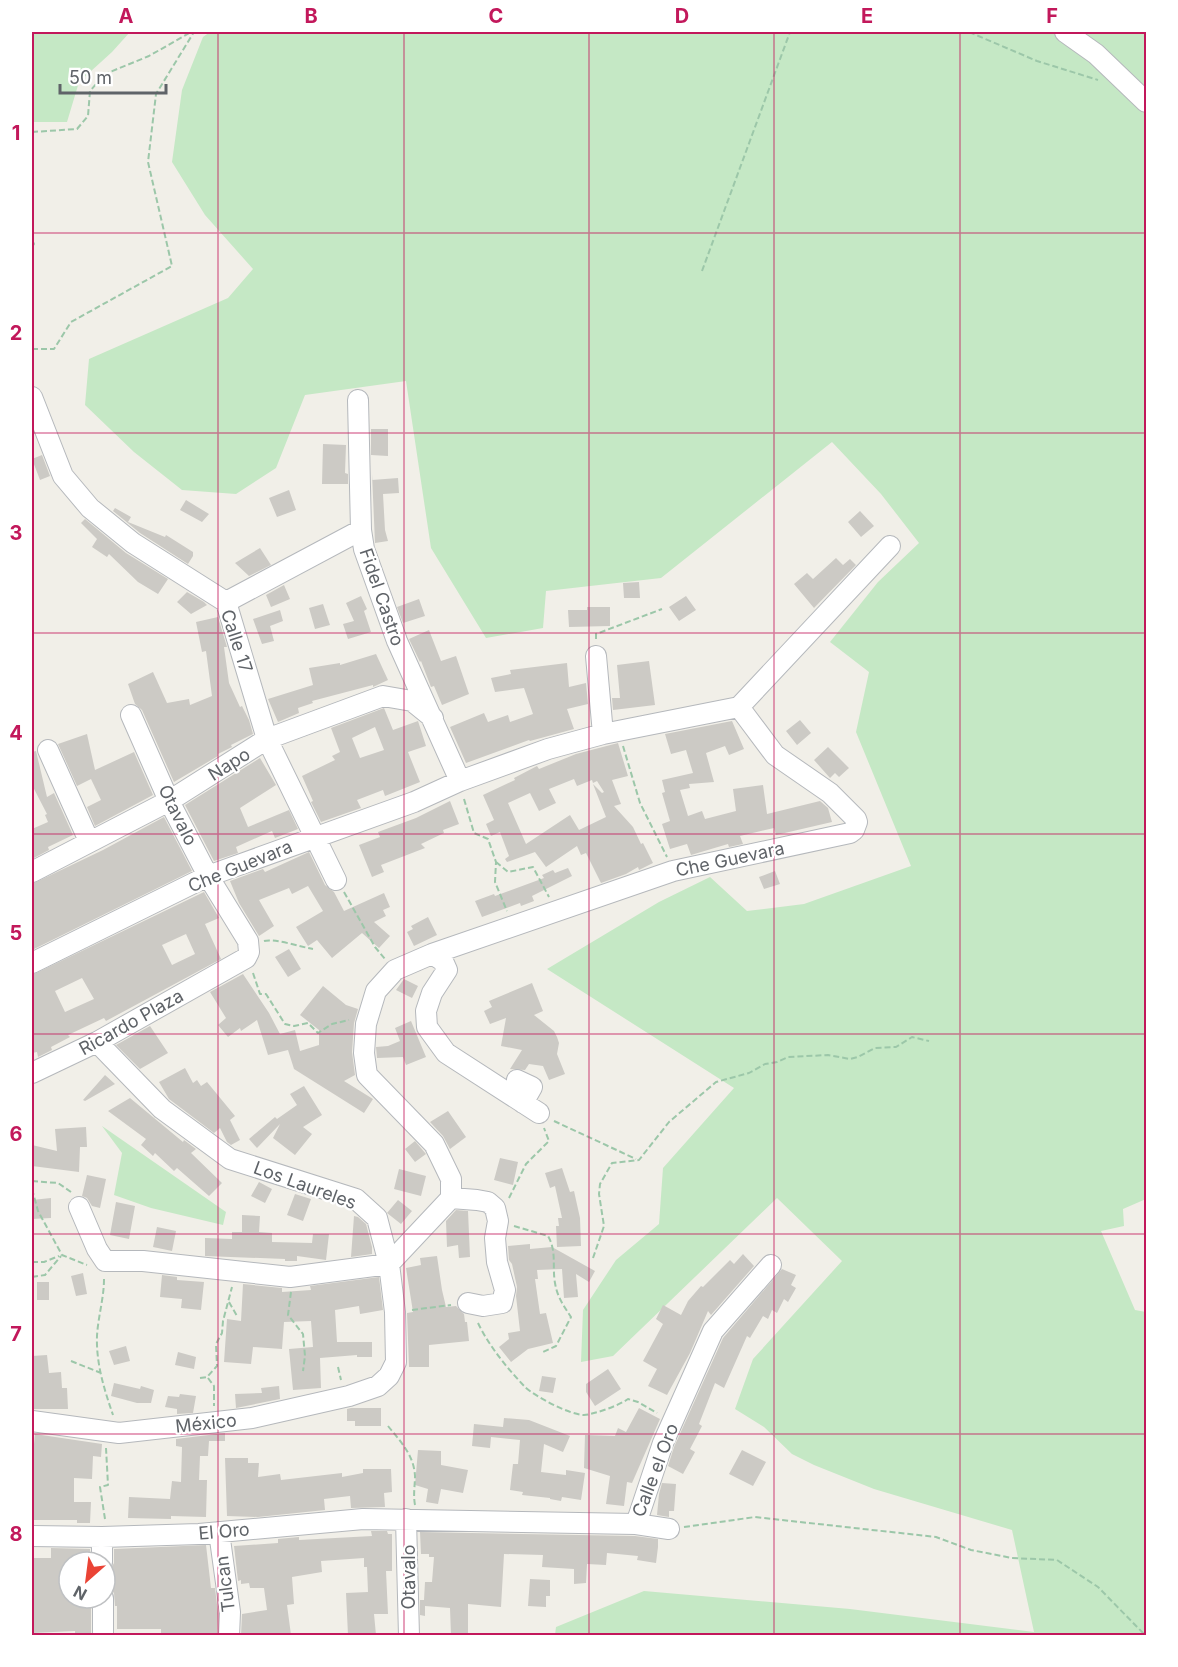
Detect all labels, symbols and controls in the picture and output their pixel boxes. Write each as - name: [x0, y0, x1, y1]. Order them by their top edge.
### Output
- text: A: [119, 4, 134, 28]
- text: B: [304, 4, 318, 28]
- text: C: [489, 4, 503, 28]
- text: D: [675, 4, 689, 28]
- text: E: [861, 4, 873, 28]
- text: F: [1046, 4, 1058, 28]
- scale bar: [60, 57, 166, 95]
- text: 50 m: [69, 67, 112, 88]
- text: 1: [12, 121, 20, 145]
- text: 2: [10, 321, 22, 345]
- text: 3: [10, 521, 22, 545]
- street label: Fidel Castro: [355, 545, 409, 649]
- street label: Calle 17: [217, 607, 257, 675]
- text: 4: [9, 721, 23, 745]
- street label: Napo: [204, 743, 254, 785]
- street label: Otavalo: [154, 781, 202, 849]
- street label: Che Guevara: [185, 836, 295, 896]
- street label: Che Guevara: [674, 837, 786, 881]
- text: 5: [10, 921, 22, 945]
- street label: Ricardo Plaza: [75, 985, 187, 1059]
- text: 6: [10, 1122, 23, 1146]
- street label: Los Laureles: [251, 1157, 359, 1213]
- text: 7: [10, 1322, 22, 1346]
- street label: México: [174, 1409, 238, 1437]
- street label: Calle el Oro: [628, 1420, 682, 1520]
- street label: El Oro: [198, 1518, 250, 1544]
- text: 8: [9, 1522, 23, 1546]
- street label: Otavalo: [398, 1545, 419, 1609]
- north arrow: [57, 1550, 117, 1610]
- street label: Tulcan: [211, 1555, 239, 1613]
- text: N: [70, 1582, 90, 1605]

